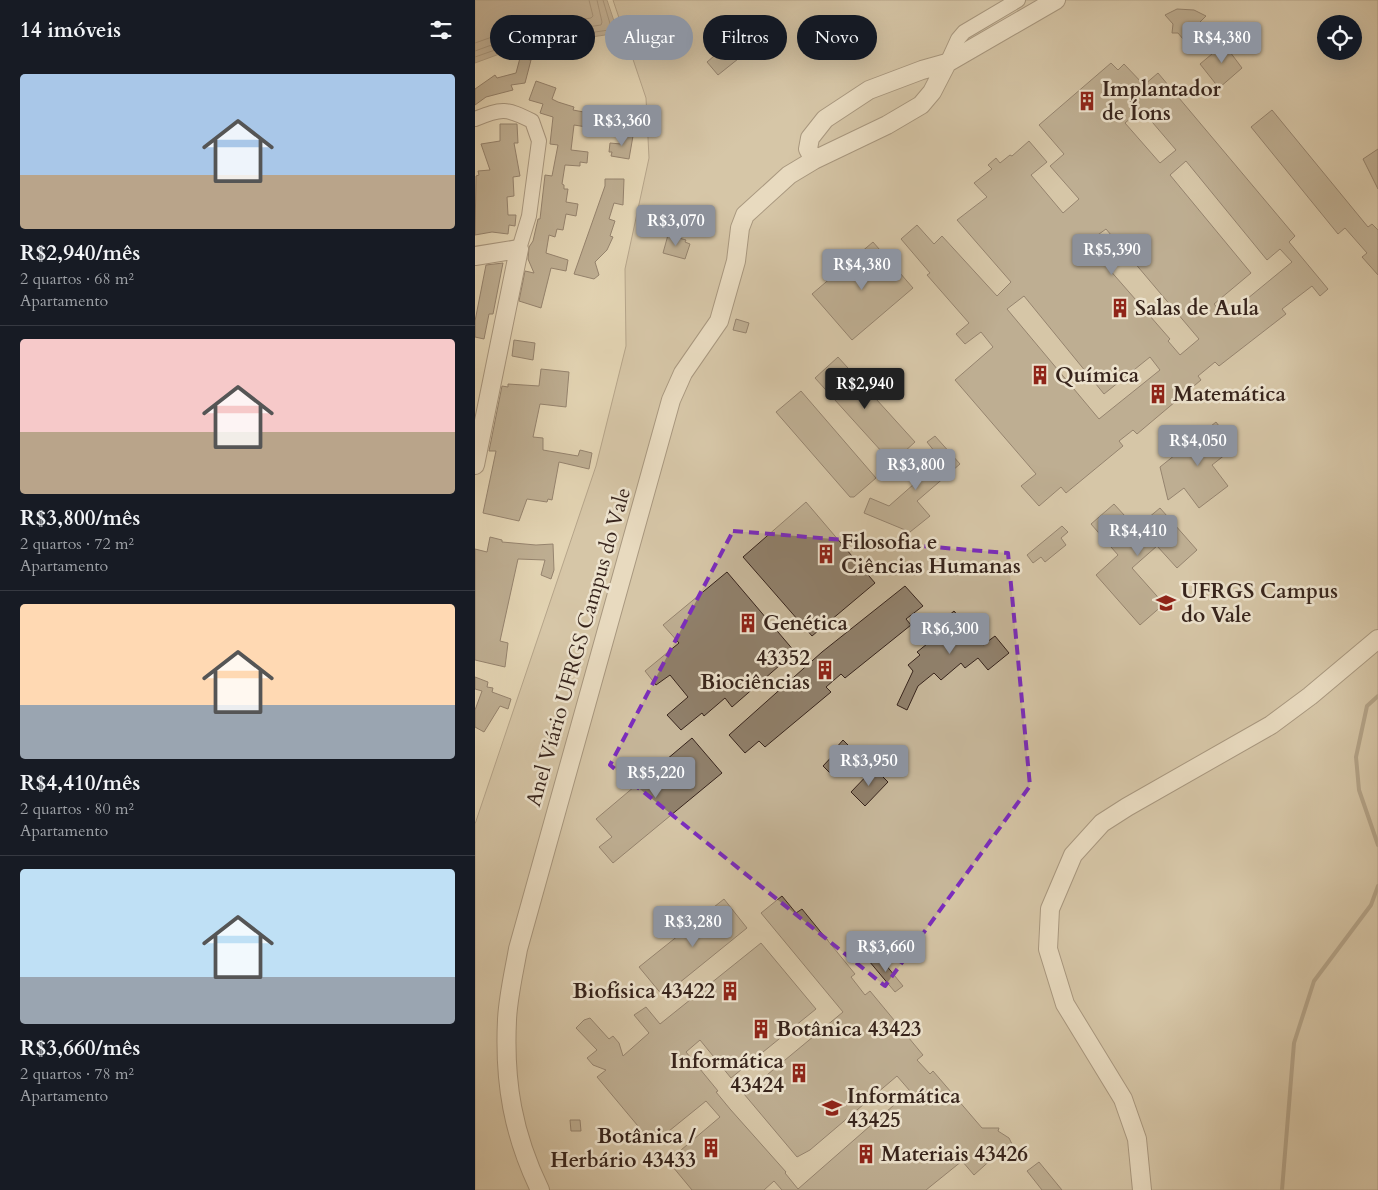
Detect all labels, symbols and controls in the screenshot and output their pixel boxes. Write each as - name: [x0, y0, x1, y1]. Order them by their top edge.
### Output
- chip: Comprar: [490, 15, 595, 60]
- chip: Alugar: [605, 15, 693, 60]
- chip: Filtros: [703, 15, 787, 60]
- chip: Novo: [797, 15, 877, 60]
- map controls: [1317, 15, 1362, 60]
- button: locate: [1317, 15, 1362, 60]
- text: 14 imóveis: [20, 16, 121, 45]
- icon: filters: [427, 16, 455, 44]
- pin: R$4,380: [1176, 22, 1268, 64]
- text: R$4,380: [1193, 27, 1251, 49]
- place label: Implantador de Íons: [1102, 75, 1222, 128]
- building icon: Implantador de Íons: [1076, 90, 1098, 112]
- pin: R$3,360: [576, 104, 668, 147]
- icon: home: [193, 106, 283, 196]
- text: R$3,360: [593, 110, 651, 132]
- pin: R$3,070: [630, 204, 722, 247]
- text: R$3,070: [647, 210, 705, 232]
- pin: R$5,390: [1066, 234, 1158, 276]
- text: R$2,940/mês: [20, 239, 140, 268]
- text: R$5,390: [1083, 239, 1141, 261]
- pin: R$4,380: [816, 248, 908, 291]
- text: R$4,380: [833, 254, 891, 276]
- text: 2 quartos · 68 m²: [20, 268, 134, 290]
- text: Apartamento: [20, 290, 108, 312]
- place label: Salas de Aula: [1135, 294, 1260, 323]
- building icon: Salas de Aula: [1109, 297, 1131, 319]
- place label: Química: [1055, 361, 1140, 390]
- building icon: Química: [1029, 364, 1051, 386]
- pin: R$2,940: [819, 368, 911, 410]
- icon: home: [193, 372, 283, 462]
- text: R$2,940: [836, 373, 894, 395]
- place label: Matemática: [1173, 380, 1286, 409]
- building icon: Matemática: [1147, 383, 1169, 405]
- pin: R$4,050: [1152, 424, 1244, 467]
- text: R$4,050: [1169, 430, 1227, 452]
- pin: R$3,800: [870, 448, 962, 491]
- text: R$3,800: [887, 454, 945, 476]
- street label: Anel Viário UFRGS Campus do Vale: [519, 484, 638, 810]
- text: R$3,800/mês: [20, 504, 140, 533]
- pin: R$4,410: [1092, 514, 1184, 557]
- text: R$4,410: [1109, 520, 1167, 542]
- place label: Filosofia e Ciências Humanas: [841, 528, 1021, 581]
- text: 2 quartos · 72 m²: [20, 533, 134, 555]
- building icon: Filosofia e Ciências Humanas: [815, 543, 837, 565]
- text: Apartamento: [20, 555, 108, 577]
- place label: UFRGS Campus do Vale: [1181, 577, 1338, 630]
- school or university icon: UFRGS Campus do Vale: [1155, 592, 1177, 614]
- place label: Genética: [763, 609, 848, 638]
- building icon: Genética: [737, 612, 759, 634]
- pin: R$6,300: [904, 612, 996, 655]
- text: R$6,300: [921, 618, 979, 640]
- icon: home: [193, 637, 283, 727]
- place label: 43352 Biociências: [700, 644, 810, 697]
- building icon: 43352 Biociências: [814, 659, 836, 681]
- pin: R$3,950: [823, 744, 915, 787]
- text: R$3,950: [840, 750, 898, 772]
- pin: R$5,220: [610, 756, 702, 799]
- text: R$5,220: [627, 762, 685, 784]
- text: R$4,410/mês: [20, 769, 140, 798]
- text: 2 quartos · 80 m²: [20, 798, 134, 820]
- text: Apartamento: [20, 820, 108, 842]
- icon: home: [193, 902, 283, 992]
- pin: R$3,280: [647, 906, 739, 948]
- text: R$3,280: [664, 911, 722, 933]
- pin: R$3,660: [840, 930, 932, 973]
- text: R$3,660: [857, 936, 915, 958]
- place label: Biofísica 43422: [573, 977, 715, 1006]
- building icon: Biofísica 43422: [719, 980, 741, 1002]
- place label: Botânica 43423: [776, 1015, 921, 1044]
- building icon: Botânica 43423: [750, 1018, 772, 1040]
- text: R$3,660/mês: [20, 1034, 140, 1063]
- place label: Informática 43424: [670, 1047, 785, 1100]
- building icon: Informática 43424: [788, 1062, 810, 1084]
- text: 2 quartos · 78 m²: [20, 1063, 134, 1085]
- place label: Informática 43425: [847, 1082, 961, 1135]
- text: Apartamento: [20, 1085, 108, 1107]
- school or university icon: Informática 43425: [821, 1097, 843, 1119]
- place label: Botânica / Herbário 43433: [550, 1122, 697, 1175]
- building icon: Botânica / Herbário 43433: [700, 1137, 722, 1159]
- place label: Materiais 43426: [881, 1140, 1028, 1169]
- building icon: Materiais 43426: [855, 1143, 877, 1165]

